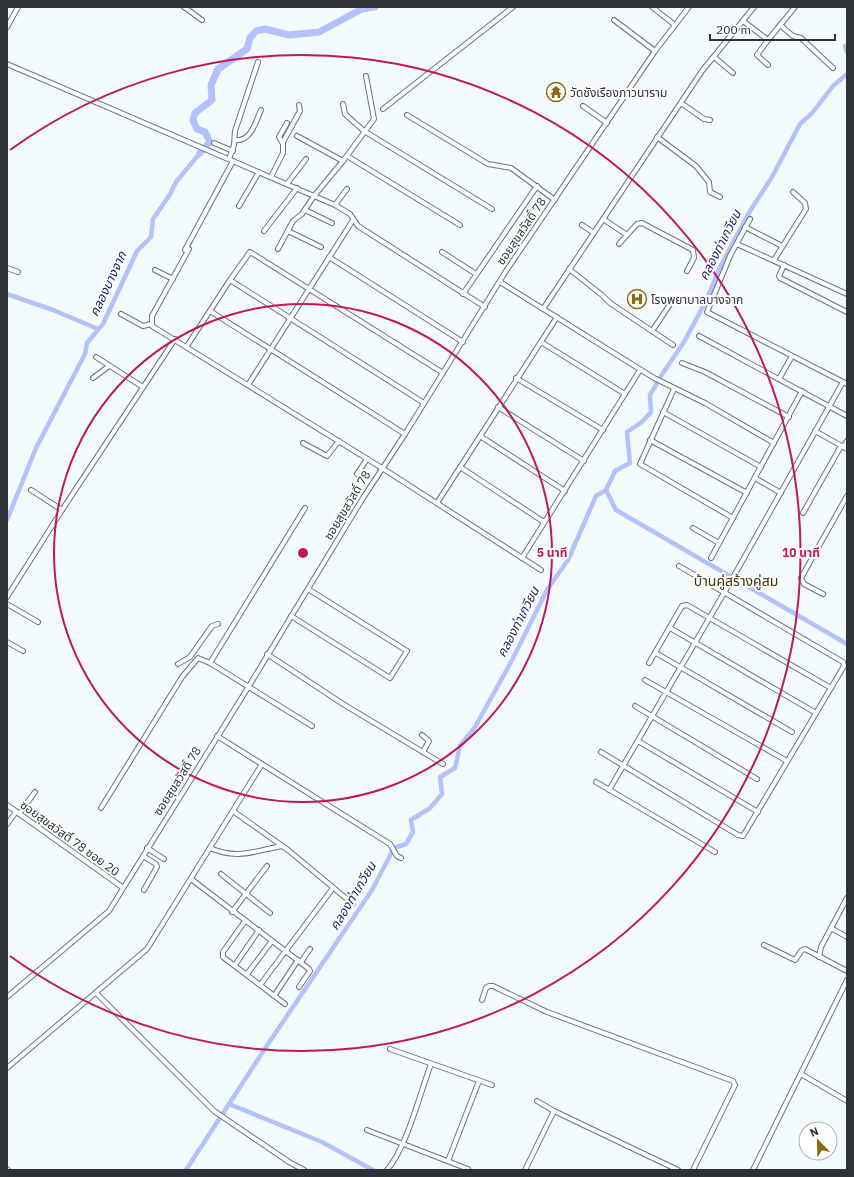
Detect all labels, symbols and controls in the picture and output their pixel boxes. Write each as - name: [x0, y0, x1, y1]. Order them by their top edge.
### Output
- scale bar: [710, 16, 835, 42]
- text: 200 m: [716, 22, 751, 37]
- temple icon: วัดชังเรืองภาวนาราม: [545, 81, 567, 103]
- place label: วัดชังเรืองภาวนาราม: [570, 85, 667, 100]
- street label: ซอยสุขสวัสดิ์ 78: [493, 194, 549, 268]
- water label: คลองท่าเกวียน: [695, 206, 745, 283]
- water label: คลองบางจาก: [86, 248, 131, 319]
- hospital icon: โรงพยาบาลบางจาก: [626, 288, 648, 310]
- place label: โรงพยาบาลบางจาก: [651, 292, 743, 307]
- street label: ซอยสุขสวัสดิ์ 78: [320, 468, 374, 542]
- text: 5 นาที: [537, 545, 567, 560]
- text: 10 นาที: [782, 545, 820, 560]
- centre of rings: [296, 546, 310, 560]
- district label: บ้านคู่สร้างคู่สม: [694, 572, 778, 590]
- water label: คลองท่าเกวียน: [493, 583, 543, 660]
- street label: ซอยสุขสวัสดิ์ 78: [150, 744, 204, 818]
- street label: ซอยสุขสวัสดิ์ 78 ซอย 20: [17, 797, 123, 879]
- water label: คลองท่าเกวียน: [326, 858, 381, 933]
- north arrow: [798, 1121, 838, 1161]
- text: N: [808, 1124, 821, 1140]

